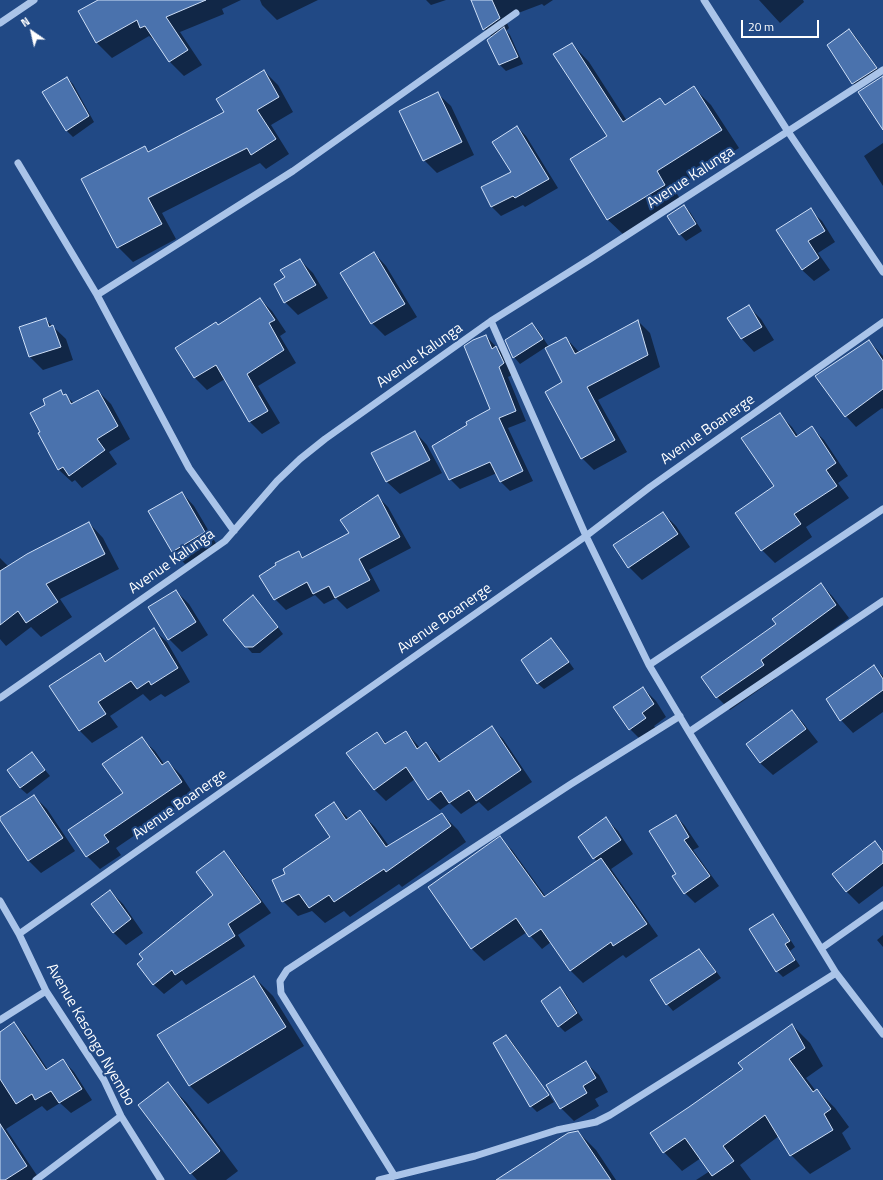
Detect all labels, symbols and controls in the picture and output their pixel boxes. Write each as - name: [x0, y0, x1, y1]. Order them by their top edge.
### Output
- north arrow: [12, 12, 52, 52]
- scale bar: [743, 12, 821, 38]
- text: N: [18, 13, 33, 31]
- text: 20 m: [748, 17, 774, 36]
- street label: Avenue Kalunga: [644, 143, 738, 213]
- street label: Avenue Kalunga: [373, 320, 467, 392]
- street label: Avenue Boanerge: [657, 391, 759, 469]
- street label: Avenue Kalunga: [125, 526, 219, 598]
- street label: Avenue Boanerge: [394, 580, 496, 658]
- street label: Avenue Boanerge: [129, 766, 231, 844]
- street label: Avenue Kasongo Nyembo: [42, 961, 138, 1109]

